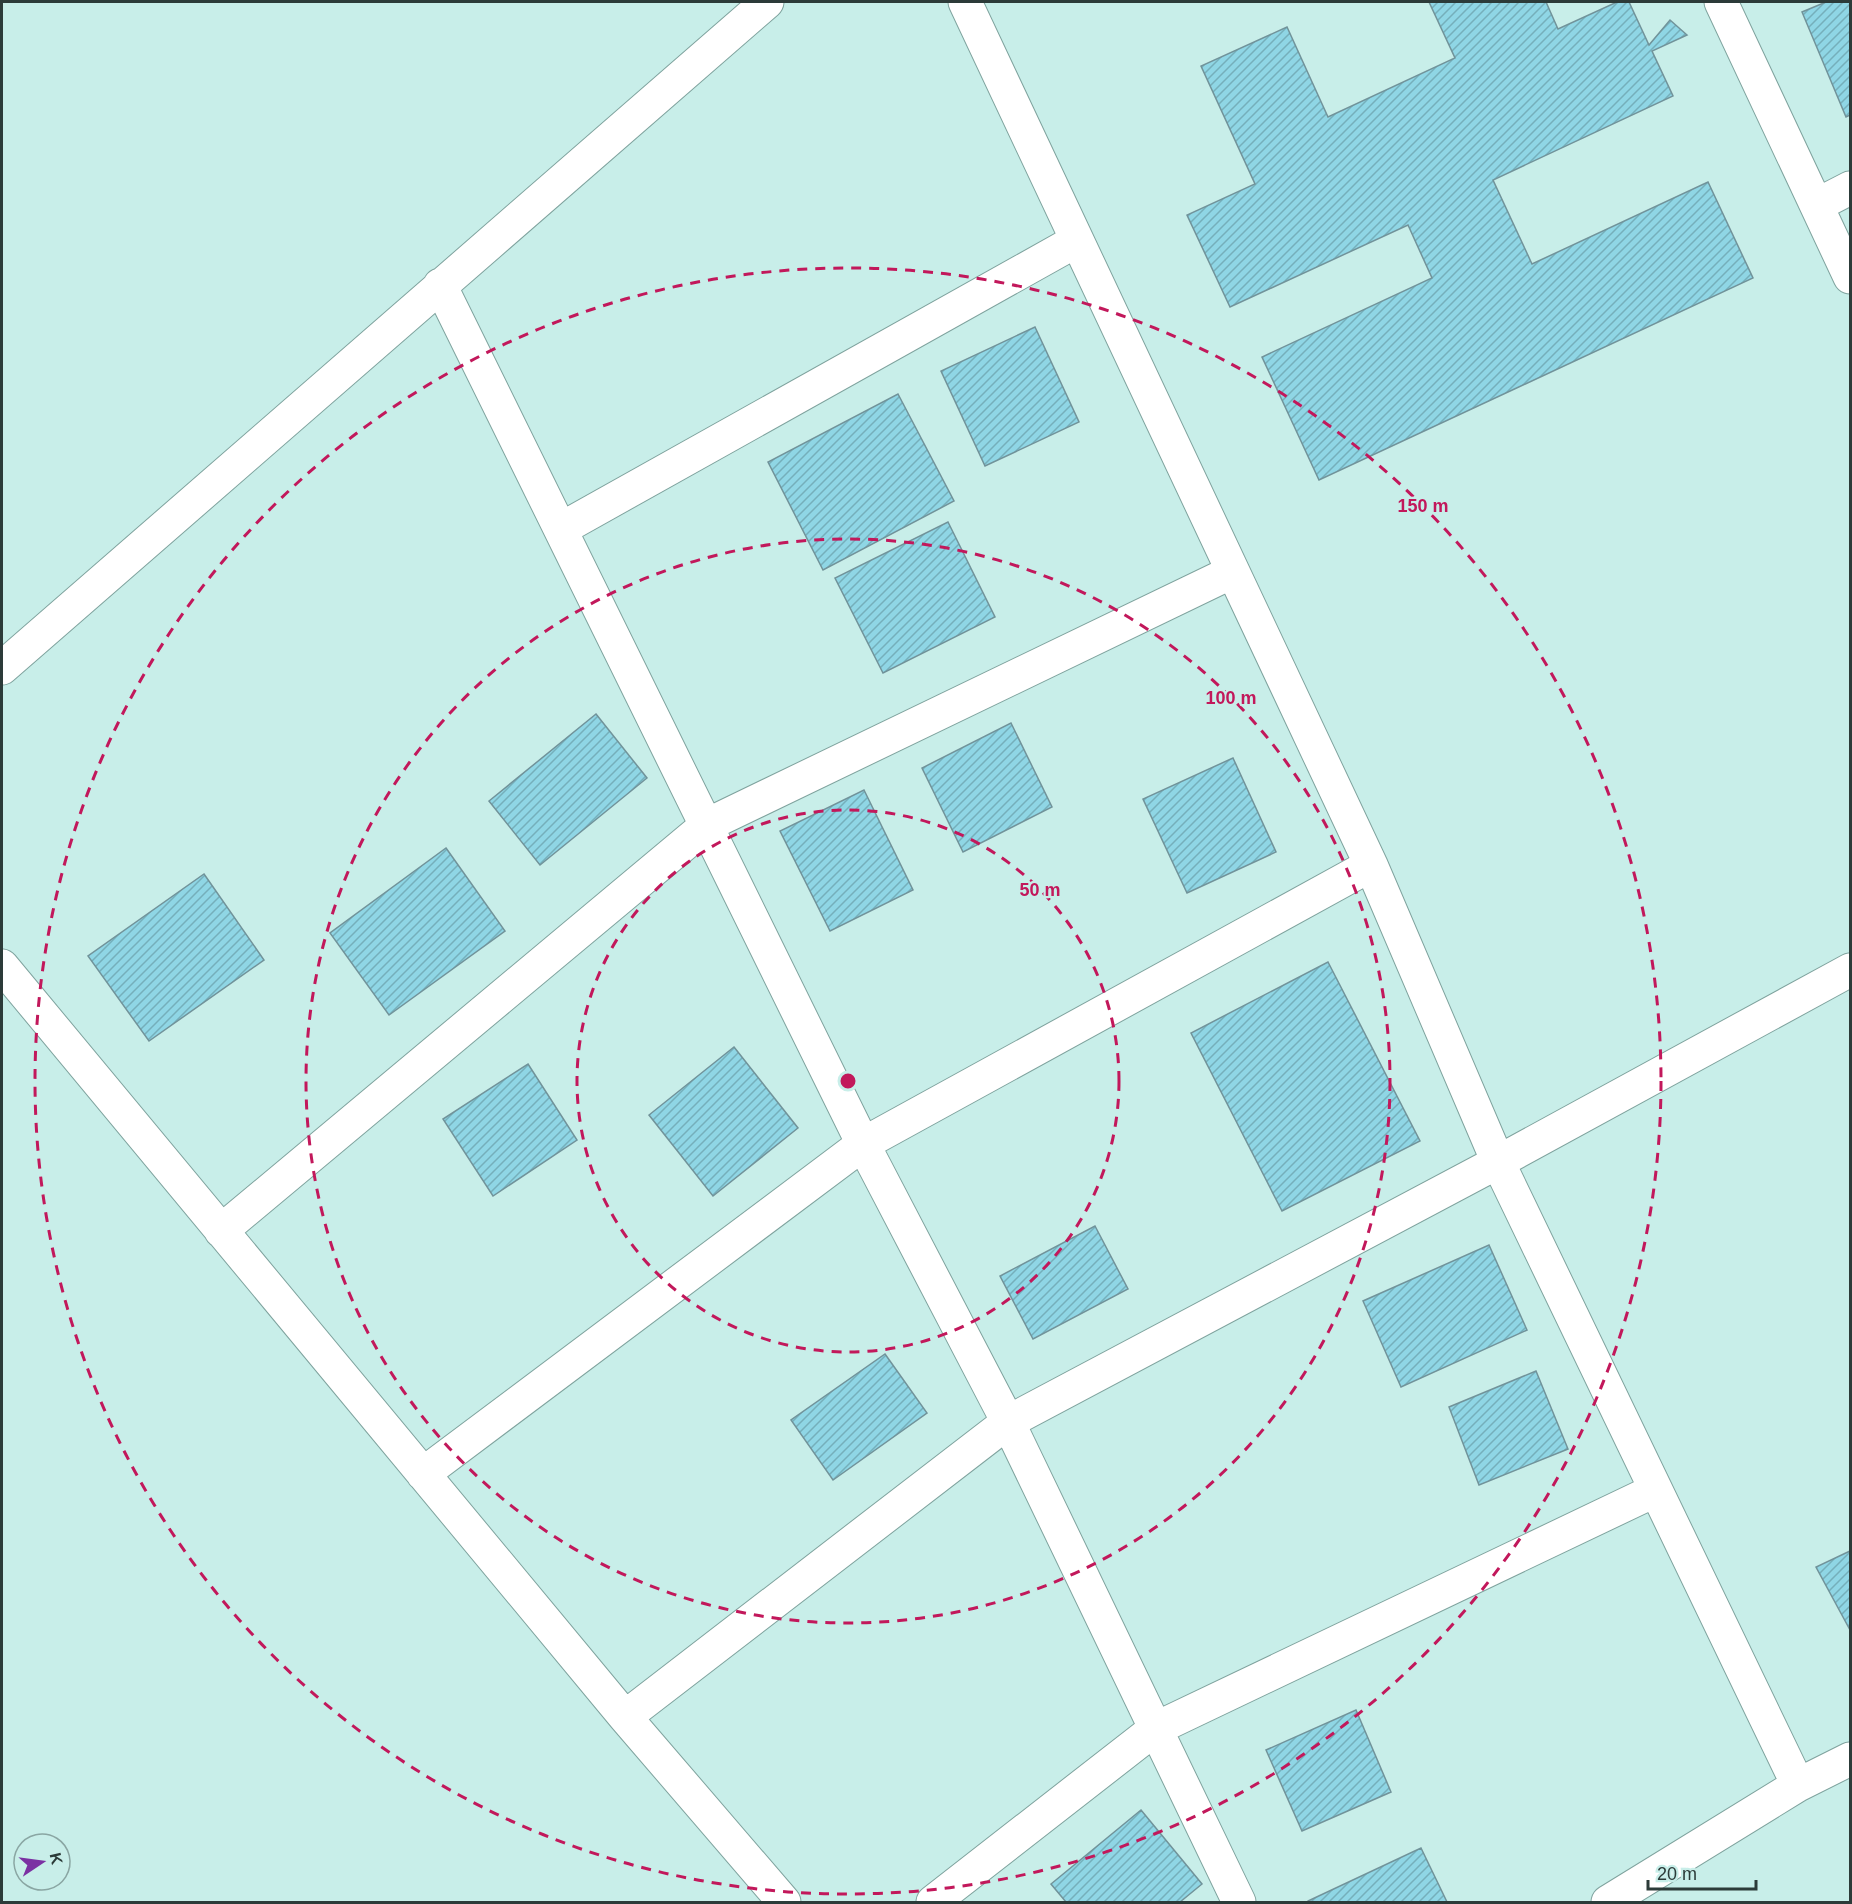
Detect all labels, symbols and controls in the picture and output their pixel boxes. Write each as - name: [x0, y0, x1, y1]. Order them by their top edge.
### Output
- text: 150 m: [1397, 496, 1449, 516]
- text: 100 m: [1205, 688, 1257, 708]
- text: 50 m: [1019, 880, 1061, 900]
- centre of rings: [838, 1071, 858, 1091]
- north arrow: [12, 1832, 72, 1892]
- text: K: [47, 1851, 66, 1867]
- scale bar: [1648, 1853, 1756, 1891]
- text: 20 m: [1657, 1864, 1697, 1884]

